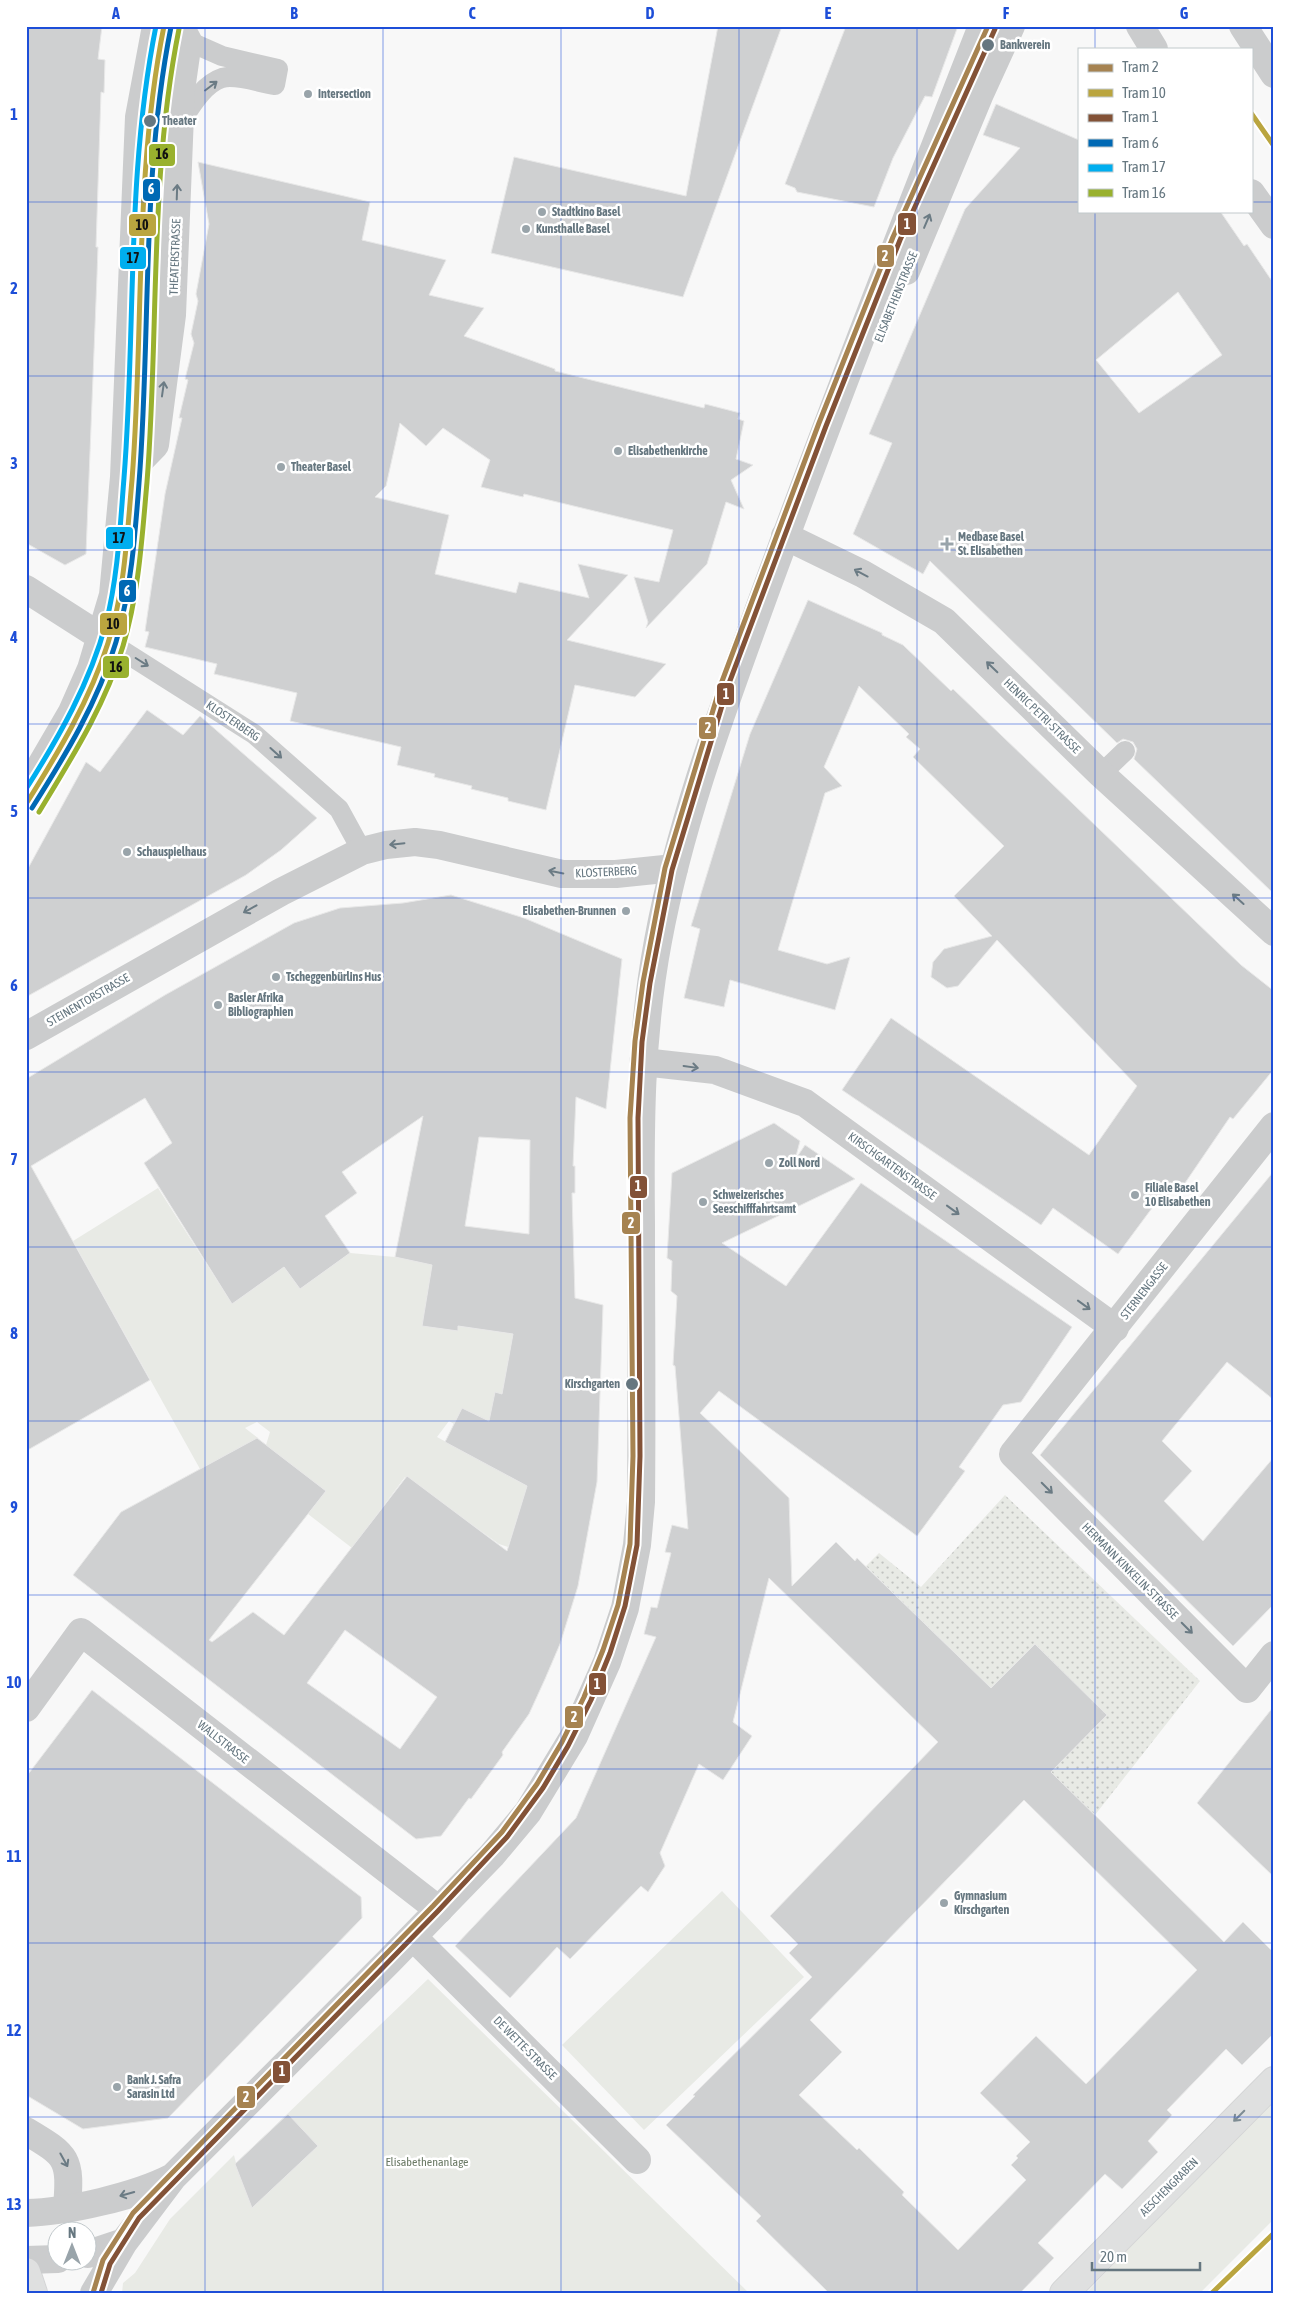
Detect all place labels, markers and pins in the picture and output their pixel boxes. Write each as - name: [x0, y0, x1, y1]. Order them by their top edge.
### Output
- marker: Bankverein: [980, 37, 996, 53]
- place label: Bankverein: [1000, 38, 1050, 52]
- place label: Intersection: [318, 87, 371, 101]
- marker: Intersection: [302, 88, 314, 100]
- marker: Theater: [142, 113, 158, 129]
- place label: Theater: [162, 114, 197, 128]
- place label: Stadtkino Basel: [552, 205, 621, 219]
- marker: Stadtkino Basel: [536, 206, 548, 218]
- place label: Kunsthalle Basel: [536, 222, 611, 236]
- marker: Kunsthalle Basel: [520, 223, 532, 235]
- place label: Elisabethenkirche: [628, 444, 708, 458]
- marker: Elisabethenkirche: [612, 445, 624, 457]
- place label: Theater Basel: [291, 460, 352, 474]
- marker: Theater Basel: [275, 461, 287, 473]
- place label: Medbase Basel St. Elisabethen: [958, 530, 1025, 558]
- marker: Medbase Basel St. Elisabethen: [940, 537, 954, 551]
- place label: Schauspielhaus: [137, 845, 207, 859]
- marker: Schauspielhaus: [121, 846, 133, 858]
- place label: Elisabethen-Brunnen: [523, 904, 616, 918]
- marker: Elisabethen-Brunnen: [620, 905, 632, 917]
- place label: Tscheggenbürlins Hus: [286, 970, 382, 984]
- marker: Tscheggenbürlins Hus: [270, 971, 282, 983]
- place label: Basler Afrika Bibliographien: [228, 991, 293, 1019]
- marker: Basler Afrika Bibliographien: [212, 999, 224, 1011]
- place label: Zoll Nord: [779, 1156, 820, 1170]
- marker: Zoll Nord: [763, 1157, 775, 1169]
- place label: Filiale Basel 10 Elisabethen: [1145, 1181, 1211, 1209]
- place label: Schweizerisches Seeschifffahrtsamt: [713, 1188, 797, 1216]
- marker: Filiale Basel 10 Elisabethen: [1129, 1189, 1141, 1201]
- marker: Schweizerisches Seeschifffahrtsamt: [697, 1196, 709, 1208]
- marker: Kirschgarten: [624, 1376, 640, 1392]
- place label: Kirschgarten: [565, 1377, 620, 1391]
- place label: Gymnasium Kirschgarten: [954, 1889, 1009, 1917]
- marker: Gymnasium Kirschgarten: [938, 1897, 950, 1909]
- place label: Bank J. Safra Sarasin Ltd: [127, 2073, 182, 2101]
- marker: Bank J. Safra Sarasin Ltd: [111, 2081, 123, 2093]

